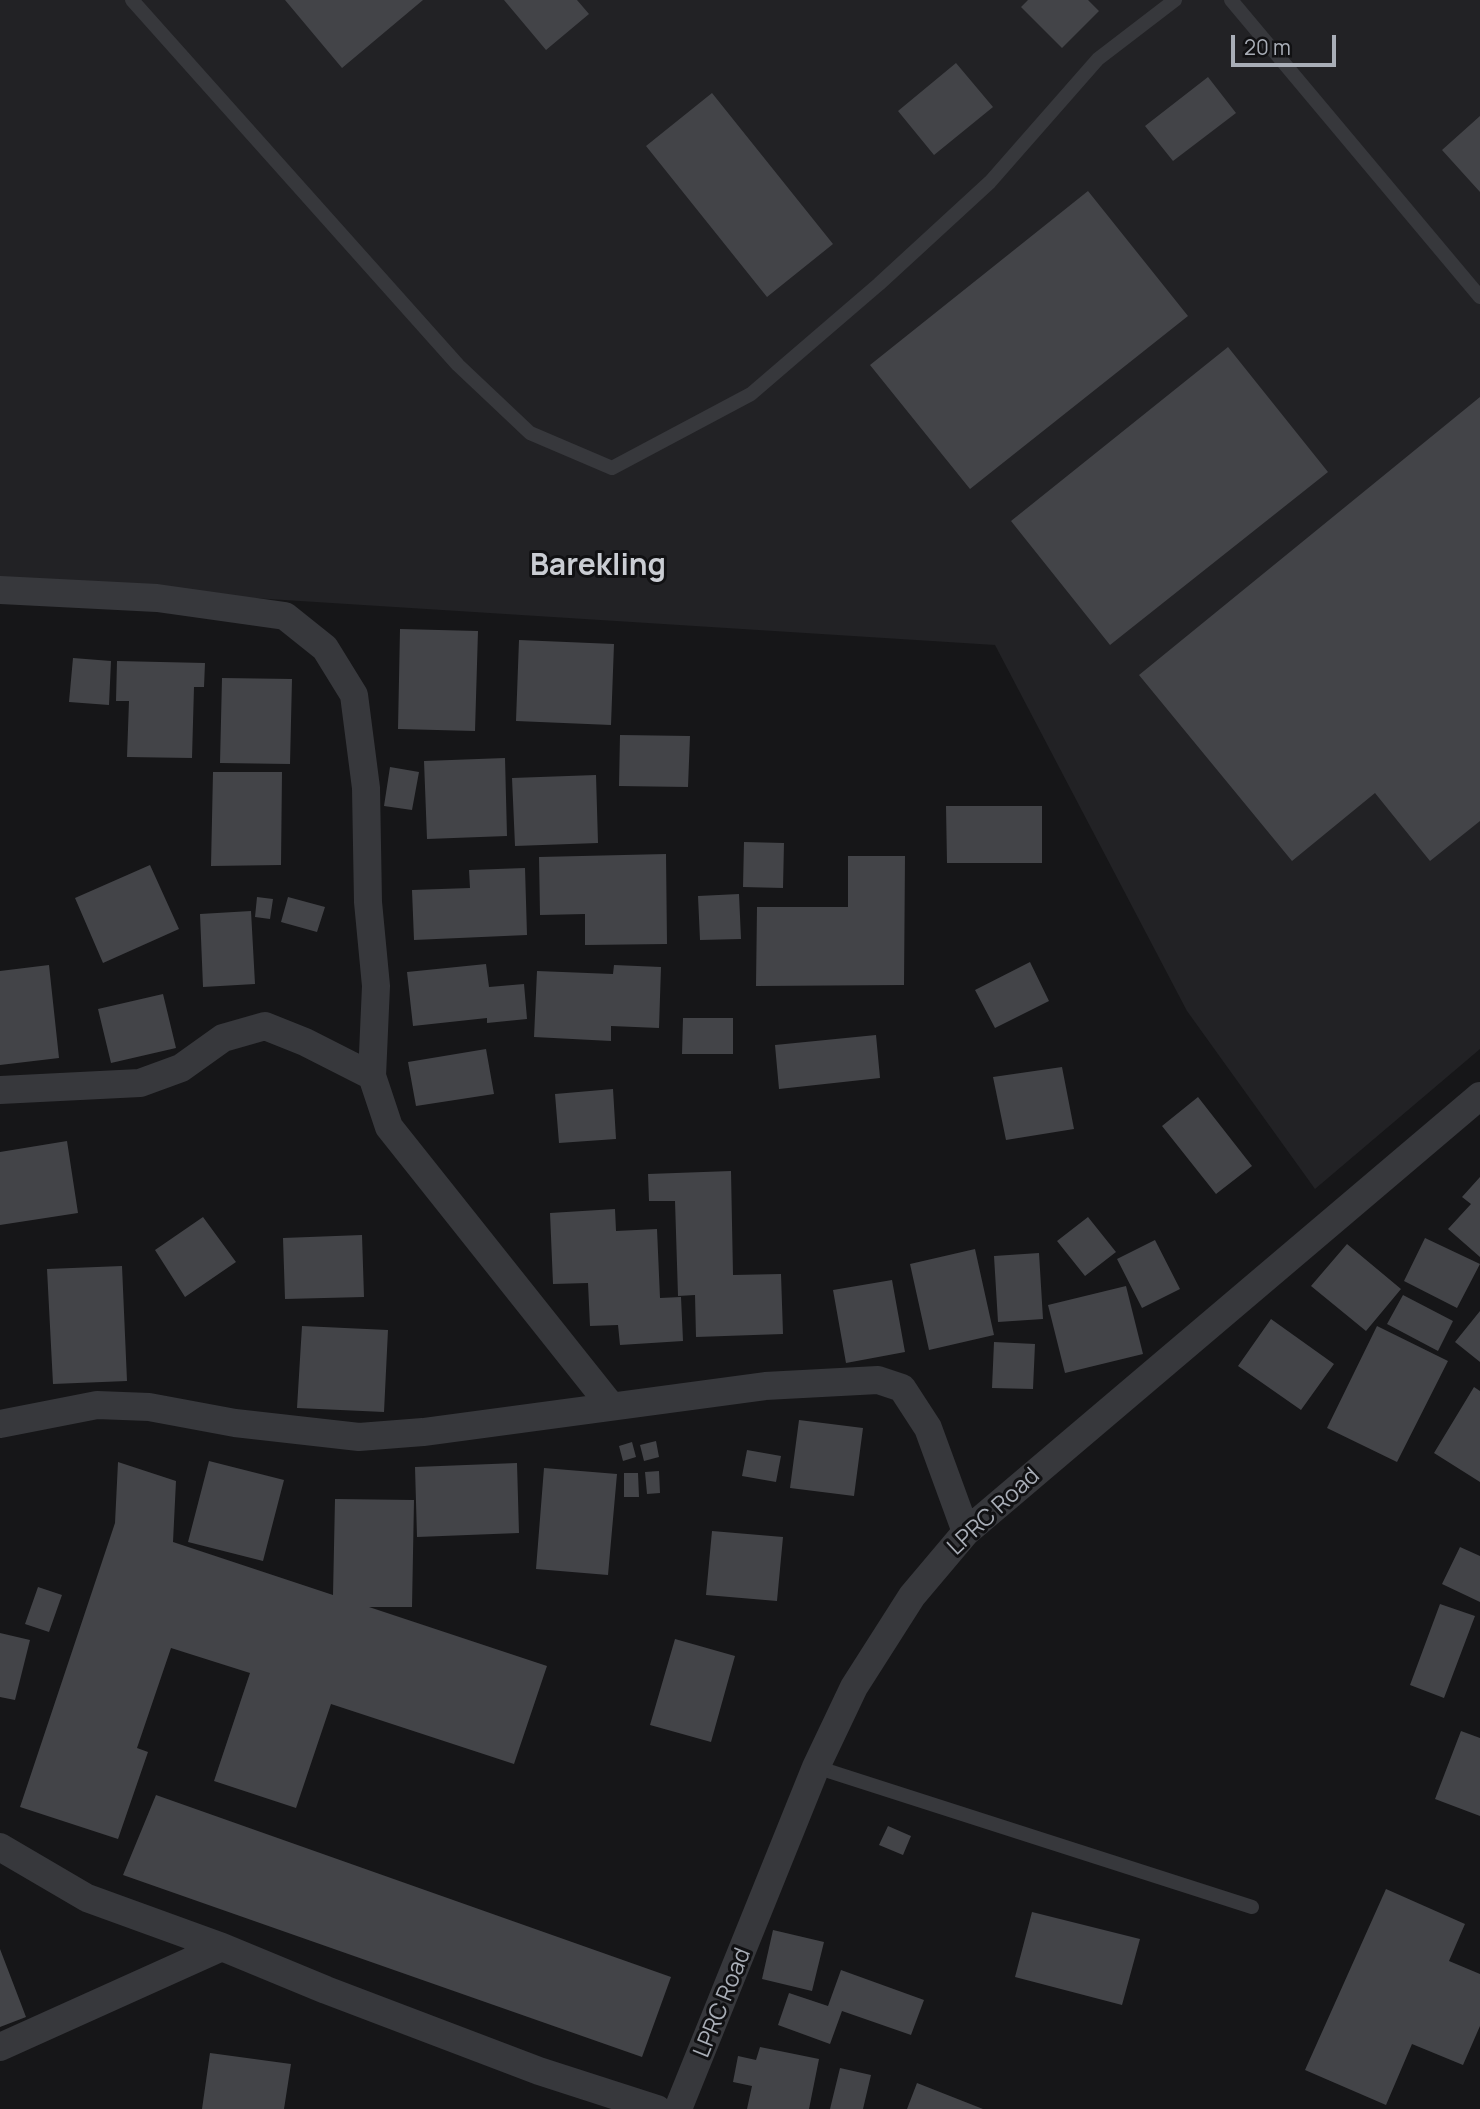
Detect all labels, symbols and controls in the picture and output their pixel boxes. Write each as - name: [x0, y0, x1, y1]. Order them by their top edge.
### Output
- scale bar: [1235, 21, 1340, 65]
- text: 20 m: [1244, 33, 1291, 61]
- district label: Barekling: [530, 549, 666, 585]
- street label: LPRC Road: [942, 1463, 1046, 1561]
- street label: LPRC Road: [689, 1944, 757, 2062]

